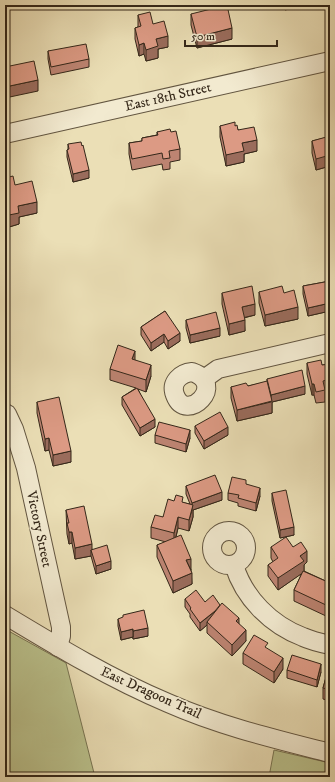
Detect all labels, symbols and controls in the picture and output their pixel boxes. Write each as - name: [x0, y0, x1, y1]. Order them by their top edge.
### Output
- scale bar: [185, 22, 277, 48]
- text: 50 m: [191, 29, 215, 44]
- street label: East 18th Street: [123, 78, 213, 116]
- street label: Victory Street: [22, 488, 56, 569]
- street label: East Dragoon Trail: [98, 663, 205, 724]

